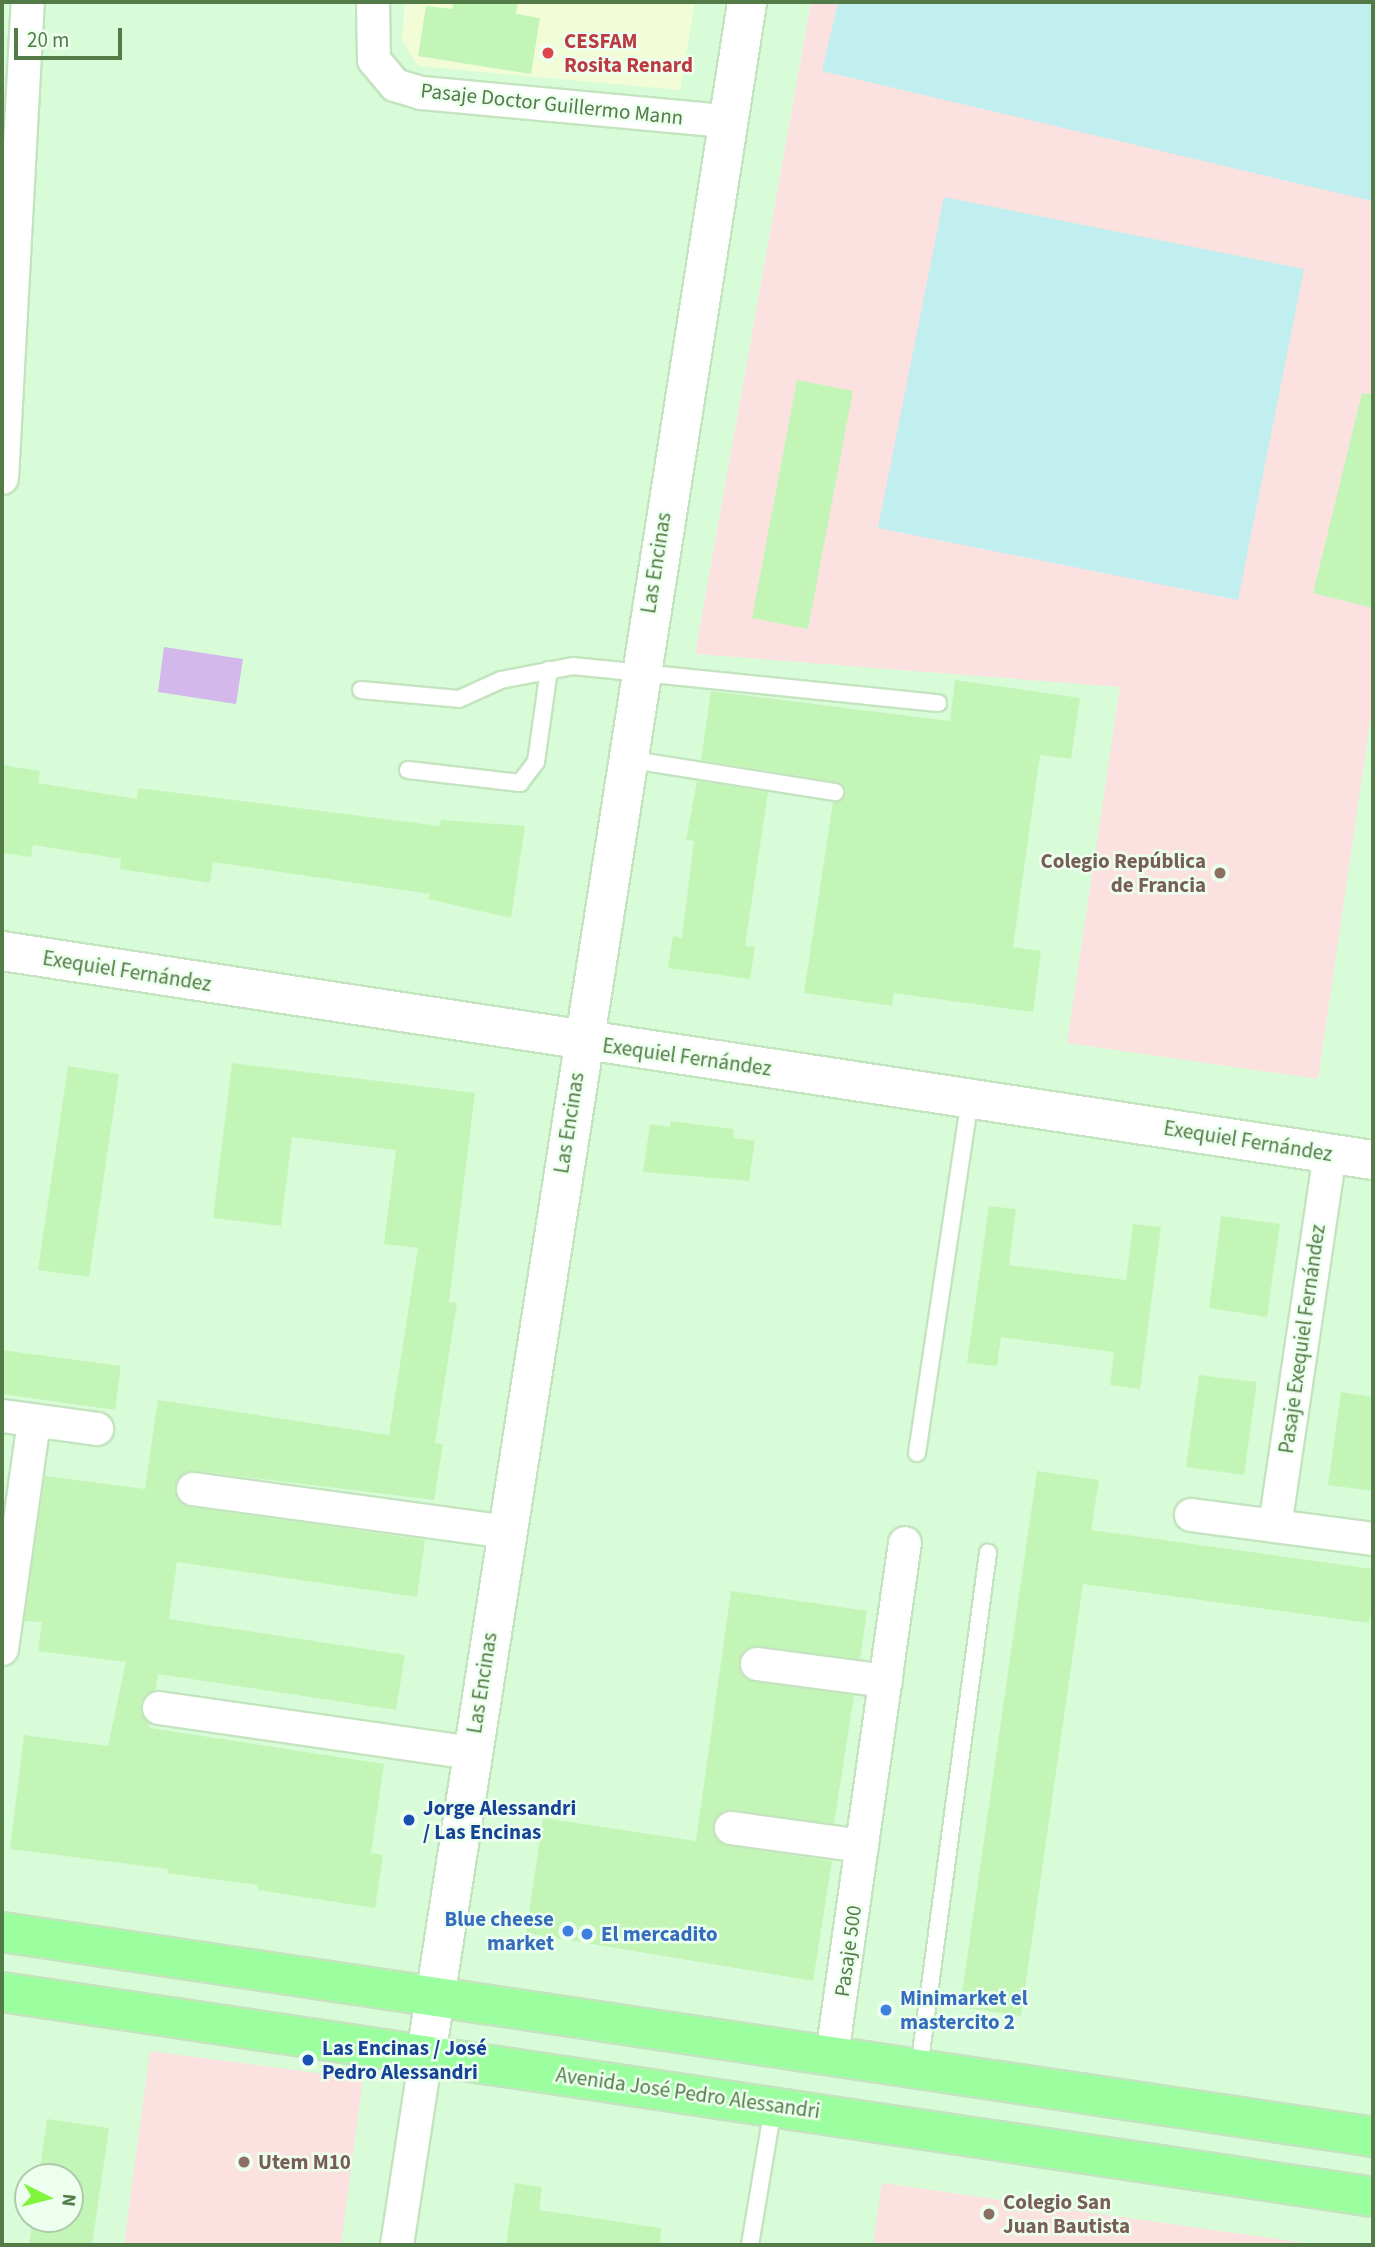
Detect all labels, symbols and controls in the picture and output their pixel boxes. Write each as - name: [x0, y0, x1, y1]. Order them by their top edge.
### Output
- scale bar: [18, 14, 126, 58]
- text: 20 m: [27, 25, 69, 55]
- place label: CESFAM Rosita Renard: [564, 28, 693, 78]
- marker: CESFAM Rosita Renard: [538, 43, 558, 63]
- street label: Pasaje Doctor Guillermo Mann: [419, 78, 685, 130]
- street label: Las Encinas: [636, 511, 676, 615]
- place label: Colegio República de Francia: [1041, 848, 1206, 898]
- marker: Colegio República de Francia: [1212, 865, 1228, 881]
- street label: Exequiel Fernández: [41, 945, 213, 997]
- street label: Exequiel Fernández: [601, 1033, 773, 1081]
- street label: Las Encinas: [549, 1071, 589, 1175]
- street label: Exequiel Fernández: [1162, 1115, 1334, 1167]
- street label: Pasaje Exequiel Fernández: [1273, 1223, 1331, 1455]
- street label: Las Encinas: [462, 1631, 502, 1735]
- place label: Jorge Alessandri / Las Encinas: [423, 1795, 576, 1845]
- marker: Jorge Alessandri / Las Encinas: [401, 1812, 417, 1828]
- street label: Pasaje 500: [829, 1904, 867, 1998]
- place label: Blue cheese market: [445, 1906, 554, 1956]
- place label: El mercadito: [601, 1921, 718, 1947]
- marker: Blue cheese market: [560, 1923, 576, 1939]
- marker: El mercadito: [579, 1926, 595, 1942]
- place label: Minimarket el mastercito 2: [900, 1985, 1028, 2035]
- marker: Minimarket el mastercito 2: [878, 2002, 894, 2018]
- place label: Las Encinas / José Pedro Alessandri: [322, 2035, 487, 2085]
- marker: Las Encinas / José Pedro Alessandri: [300, 2052, 316, 2068]
- street label: Avenida José Pedro Alessandri: [554, 2062, 822, 2124]
- place label: Utem M10: [258, 2149, 351, 2175]
- marker: Utem M10: [236, 2154, 252, 2170]
- north arrow: [14, 2163, 84, 2233]
- place label: Colegio San Juan Bautista: [1003, 2189, 1130, 2239]
- text: N: [54, 2192, 82, 2208]
- marker: Colegio San Juan Bautista: [981, 2206, 997, 2222]

